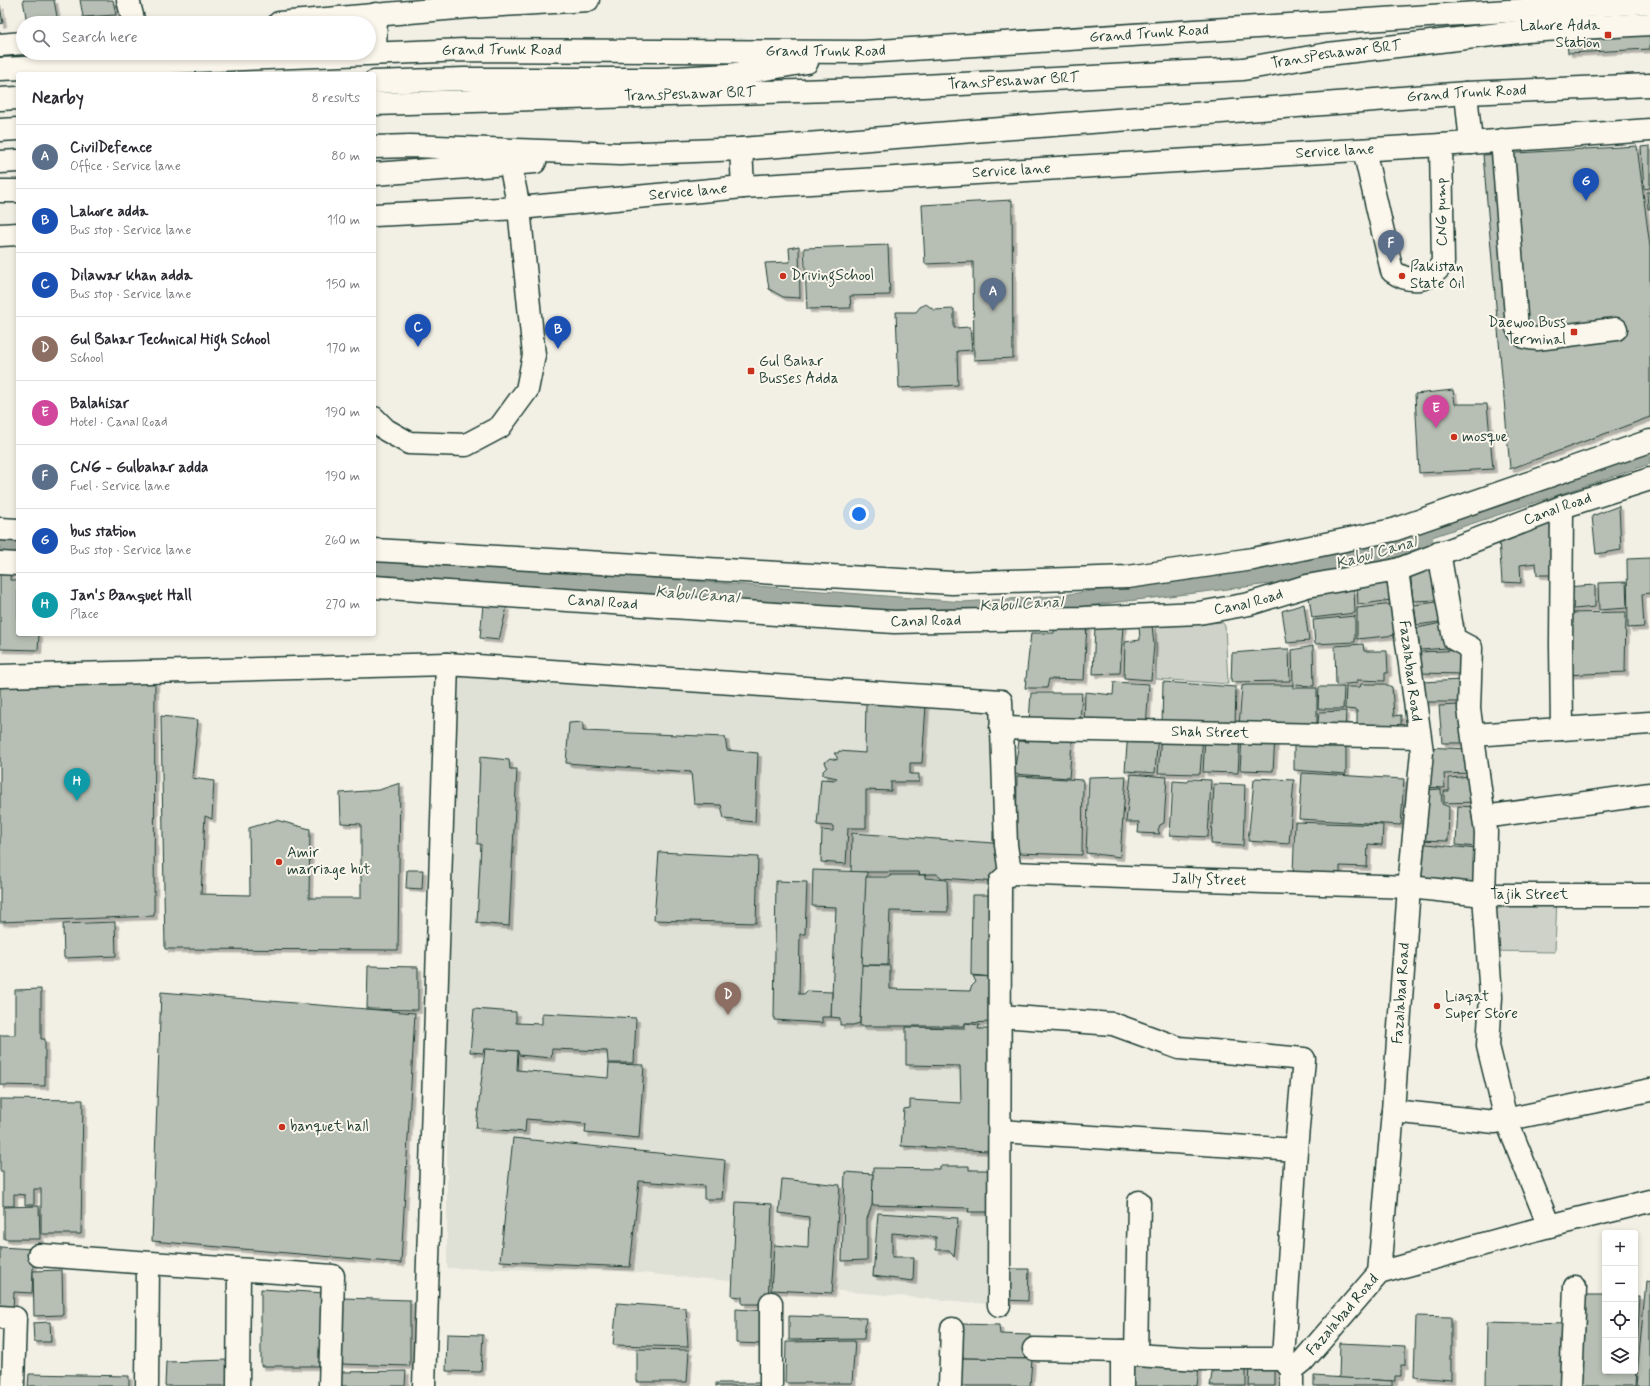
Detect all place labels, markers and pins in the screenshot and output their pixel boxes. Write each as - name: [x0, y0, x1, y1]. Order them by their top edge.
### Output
- place label: Lahore Adda Station: [1520, 16, 1601, 53]
- marker: Lahore Adda Station: [1603, 30, 1613, 40]
- pin: G: [1573, 168, 1599, 201]
- pin: F: [1378, 230, 1404, 263]
- place label: Pakistan State Oil: [1410, 257, 1465, 294]
- place label: DrivingSchool: [791, 266, 874, 287]
- marker: DrivingSchool: [778, 271, 788, 281]
- marker: Pakistan State Oil: [1397, 271, 1407, 281]
- pin: A: [980, 278, 1006, 311]
- place label: Daewoo Buss Terminal: [1488, 313, 1566, 350]
- pin: C: [405, 314, 431, 347]
- pin: B: [545, 316, 571, 349]
- marker: Daewoo Buss Terminal: [1569, 327, 1579, 337]
- place label: Gul Bahar Busses Adda: [759, 352, 839, 389]
- marker: Gul Bahar Busses Adda: [746, 366, 756, 376]
- pin: E: [1423, 395, 1449, 428]
- place label: mosque: [1462, 427, 1508, 447]
- marker: mosque: [1449, 432, 1459, 442]
- pin: H: [64, 768, 90, 801]
- place label: Amir marriage hut: [287, 843, 370, 880]
- marker: Amir marriage hut: [274, 857, 284, 867]
- pin: D: [715, 982, 741, 1015]
- place label: Liaqat Super Store: [1445, 987, 1518, 1024]
- marker: Liaqat Super Store: [1432, 1001, 1442, 1011]
- place label: banquet hall: [290, 1117, 369, 1137]
- marker: banquet hall: [277, 1122, 287, 1132]

